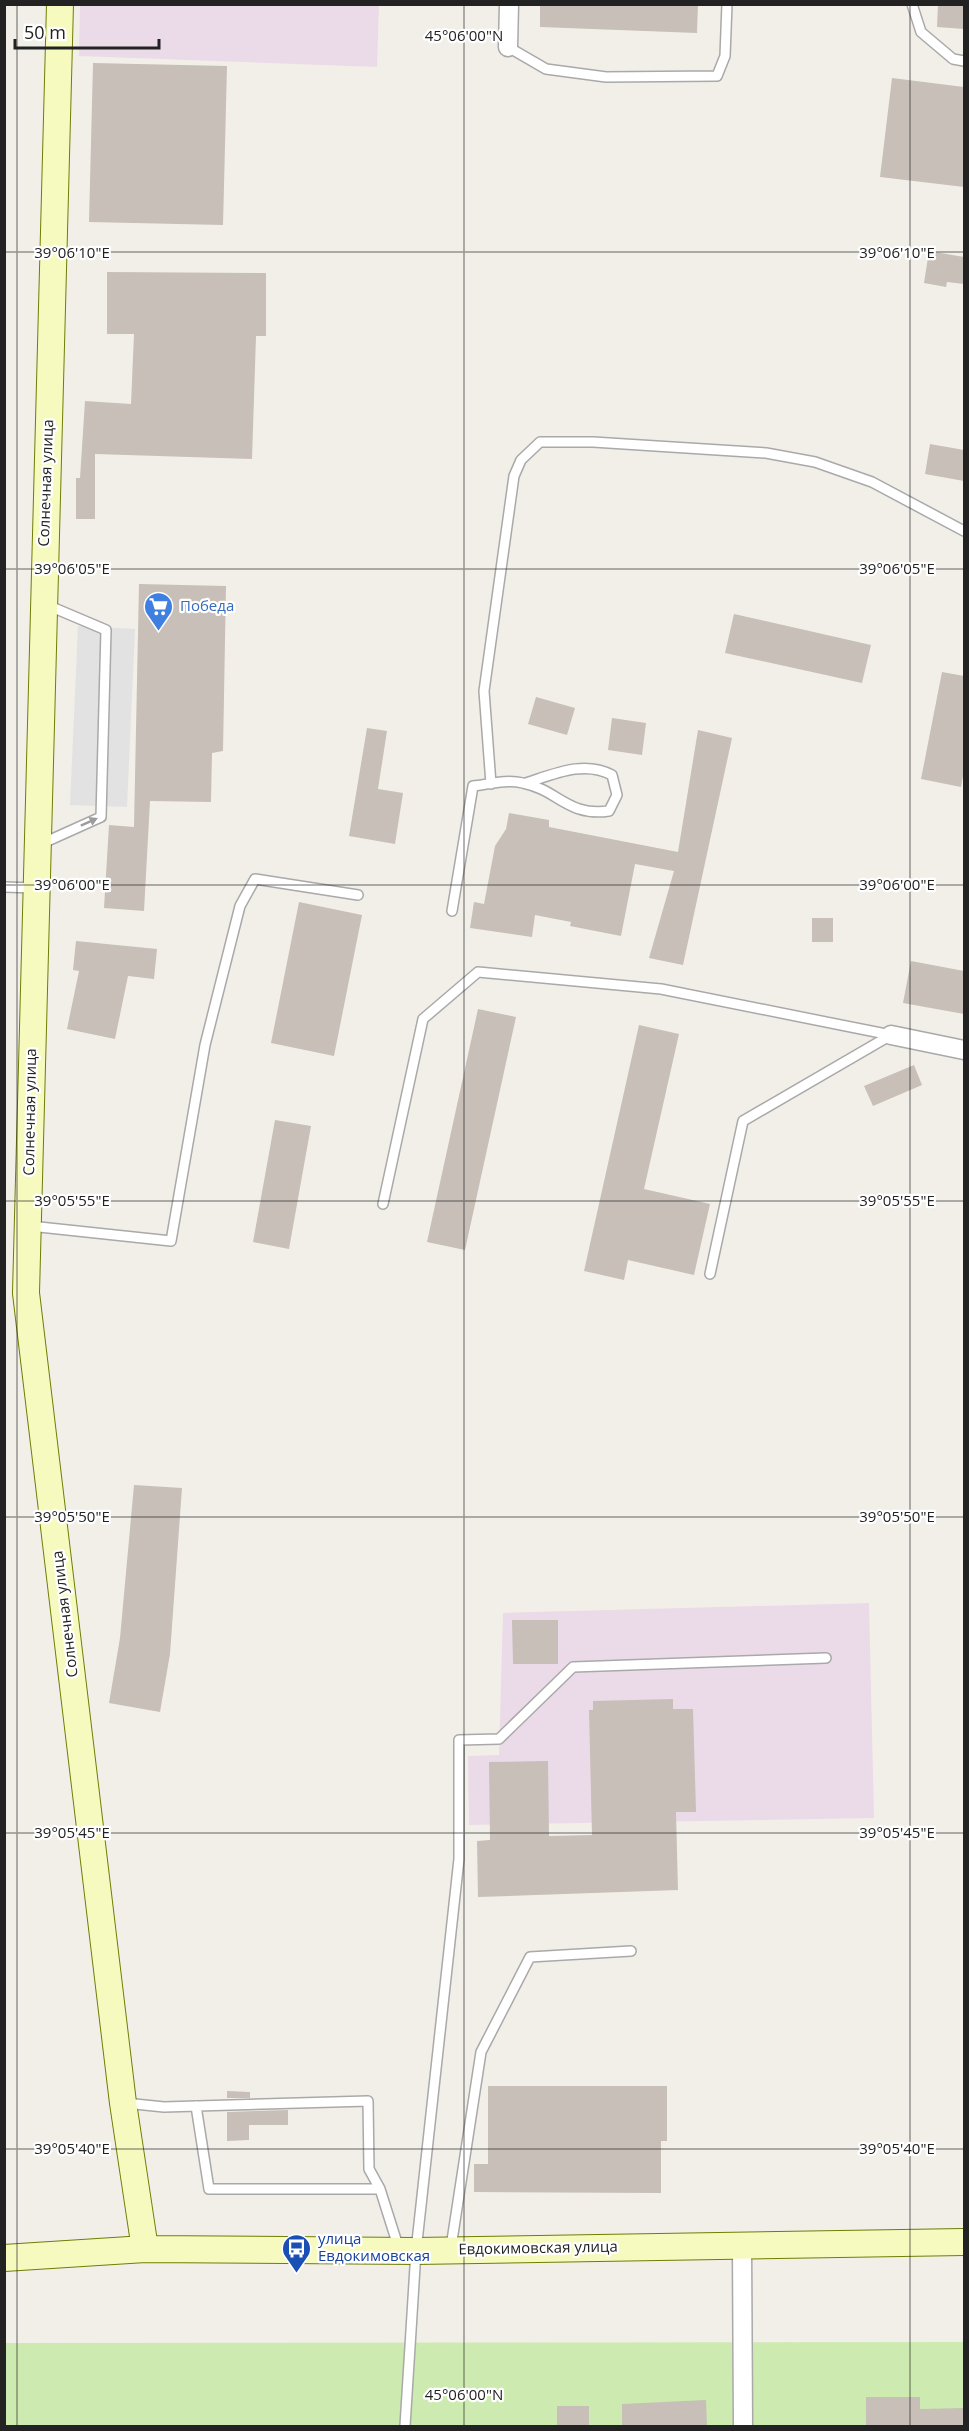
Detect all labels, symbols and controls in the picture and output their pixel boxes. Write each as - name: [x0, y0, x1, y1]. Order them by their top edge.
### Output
- scale bar: [15, 12, 159, 50]
- text: 50 m: [24, 20, 66, 44]
- text: 45°06'00"N: [425, 25, 503, 45]
- text: 39°06'10"E: [34, 242, 110, 262]
- text: 39°06'10"E: [859, 242, 935, 262]
- street label: Солнечная улица: [33, 419, 57, 547]
- text: 39°06'05"E: [34, 558, 110, 578]
- text: 39°06'05"E: [859, 558, 935, 578]
- supermarket icon: Победа: [143, 590, 175, 632]
- place label: Победа: [180, 595, 234, 615]
- one-way arrow: [81, 817, 98, 826]
- text: 39°06'00"E: [34, 874, 110, 894]
- text: 39°06'00"E: [859, 874, 935, 894]
- street label: Солнечная улица: [18, 1048, 40, 1176]
- text: 39°05'55"E: [34, 1190, 110, 1210]
- text: 39°05'55"E: [859, 1190, 935, 1210]
- text: 39°05'50"E: [34, 1506, 110, 1526]
- text: 39°05'50"E: [859, 1506, 935, 1526]
- street label: Солнечная улица: [46, 1550, 82, 1679]
- text: 39°05'45"E: [34, 1822, 110, 1842]
- text: 39°05'45"E: [859, 1822, 935, 1842]
- text: 39°05'40"E: [34, 2138, 110, 2158]
- text: 39°05'40"E: [859, 2138, 935, 2158]
- place label: улица Евдокимовская: [318, 2228, 430, 2265]
- bus stop icon: улица Евдокимовская: [281, 2232, 313, 2274]
- street label: Евдокимовская улица: [458, 2236, 618, 2258]
- text: 45°06'00"N: [425, 2384, 503, 2404]

